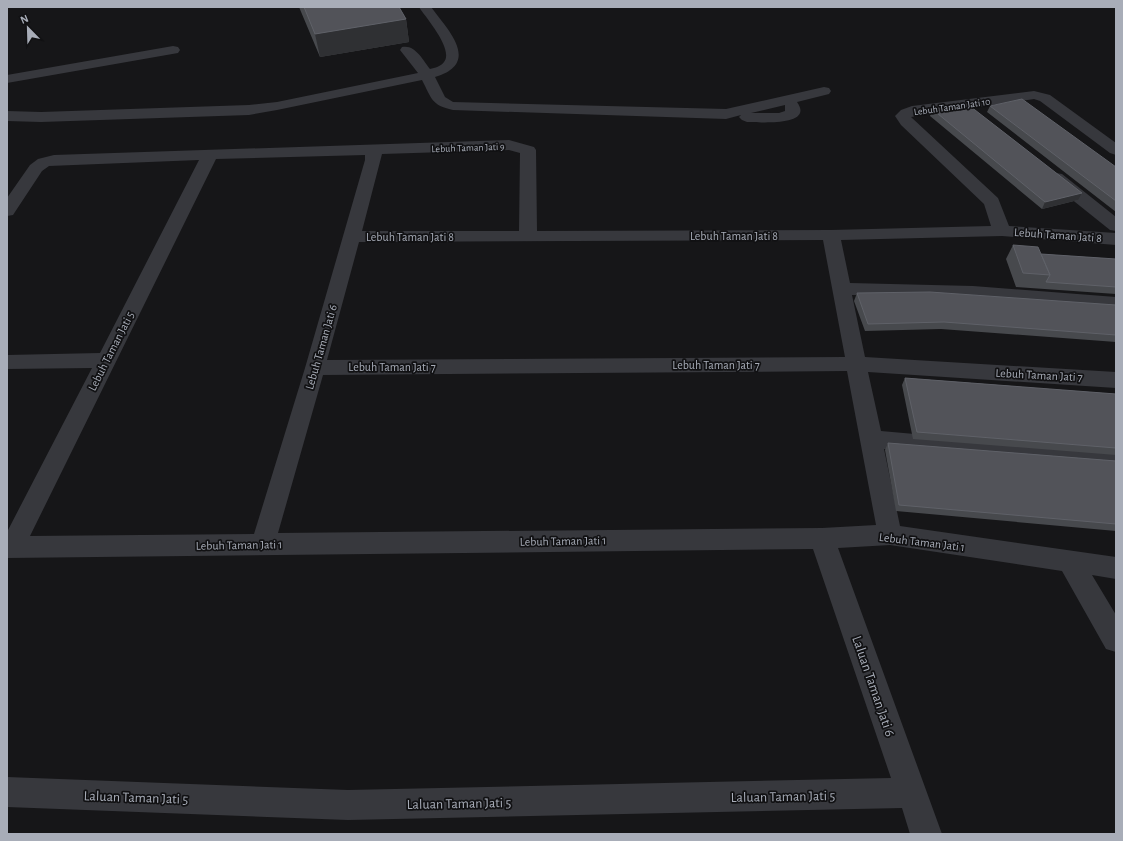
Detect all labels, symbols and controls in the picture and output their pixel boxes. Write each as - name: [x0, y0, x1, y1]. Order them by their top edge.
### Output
- north arrow: [8, 8, 48, 48]
- text: N: [19, 13, 30, 26]
- street label: Lebuh Taman Jati 10: [913, 97, 991, 117]
- street label: Lebuh Taman Jati 9: [431, 142, 505, 154]
- street label: Lebuh Taman Jati 8: [1014, 226, 1103, 244]
- street label: Lebuh Taman Jati 8: [690, 230, 778, 242]
- street label: Lebuh Taman Jati 8: [366, 231, 454, 243]
- street label: Lebuh Taman Jati 6: [303, 303, 339, 391]
- street label: Lebuh Taman Jati 5: [86, 309, 136, 393]
- street label: Lebuh Taman Jati 7: [672, 359, 760, 371]
- street label: Lebuh Taman Jati 7: [348, 361, 436, 373]
- street label: Lebuh Taman Jati 7: [995, 367, 1083, 383]
- street label: Lebuh Taman Jati 1: [878, 531, 966, 553]
- street label: Lebuh Taman Jati 1: [520, 534, 606, 548]
- street label: Lebuh Taman Jati 1: [196, 538, 282, 552]
- street label: Laluan Taman Jati 6: [849, 634, 897, 738]
- street label: Laluan Taman Jati 5: [83, 789, 189, 807]
- street label: Laluan Taman Jati 5: [731, 789, 836, 805]
- street label: Laluan Taman Jati 5: [407, 796, 512, 812]

